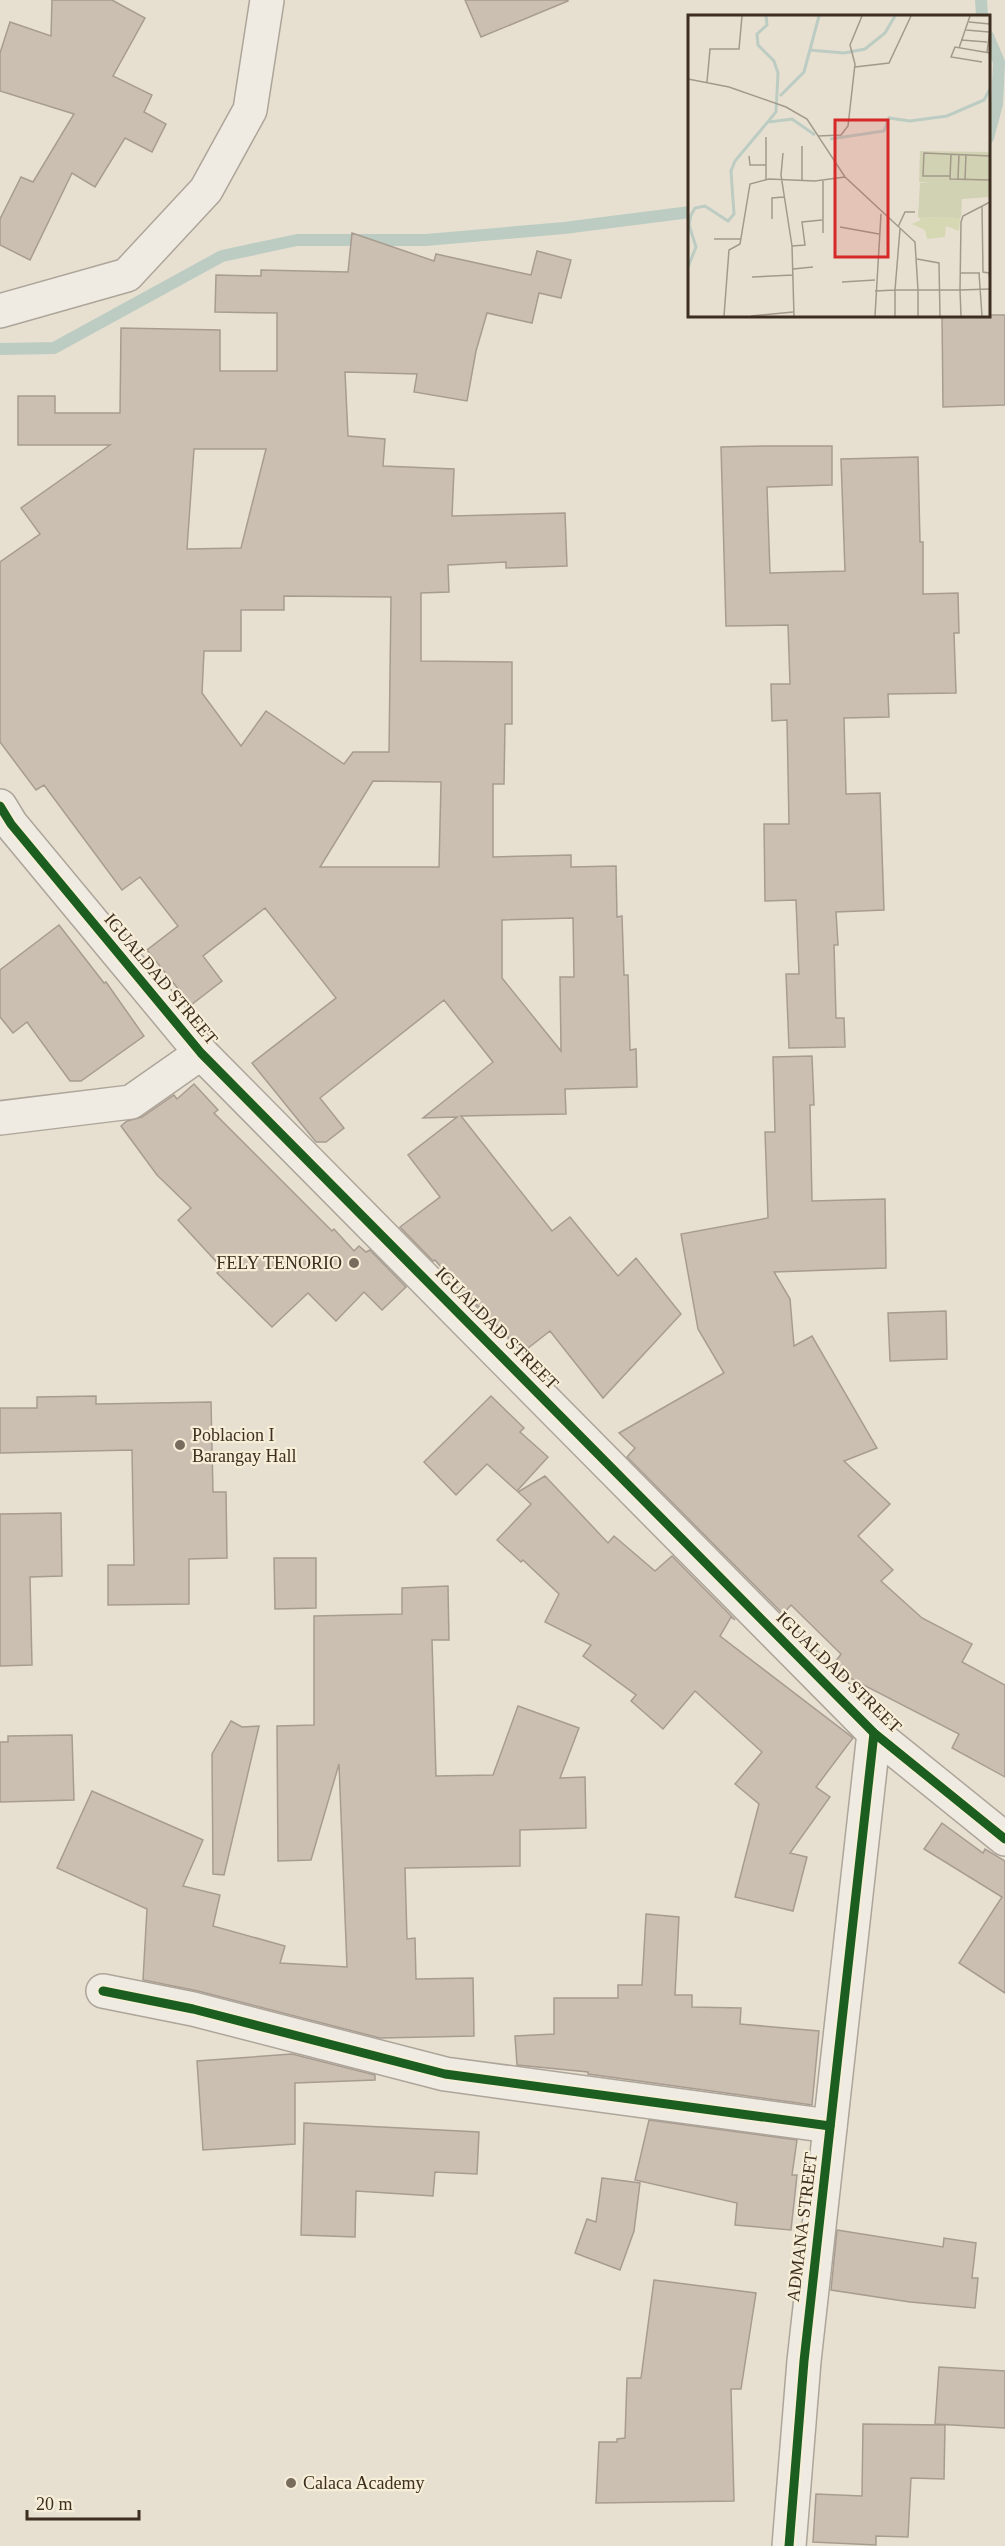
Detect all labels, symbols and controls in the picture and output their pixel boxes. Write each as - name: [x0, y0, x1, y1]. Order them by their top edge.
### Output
- inset map: [688, 15, 990, 316]
- street label: IGUALDAD STREET: [100, 909, 222, 1049]
- place label: FELY TENORIO: [216, 1253, 342, 1273]
- marker: FELY TENORIO: [347, 1256, 361, 1270]
- street label: IGUALDAD STREET: [431, 1262, 563, 1394]
- place label: Poblacion I Barangay Hall: [192, 1425, 296, 1466]
- marker: Poblacion I Barangay Hall: [173, 1438, 187, 1452]
- street label: IGUALDAD STREET: [773, 1607, 905, 1737]
- street label: ADMANA STREET: [783, 2151, 821, 2303]
- place label: Calaca Academy: [303, 2473, 424, 2493]
- marker: Calaca Academy: [284, 2476, 298, 2490]
- scale bar: [27, 2483, 140, 2521]
- text: 20 m: [36, 2494, 73, 2514]

